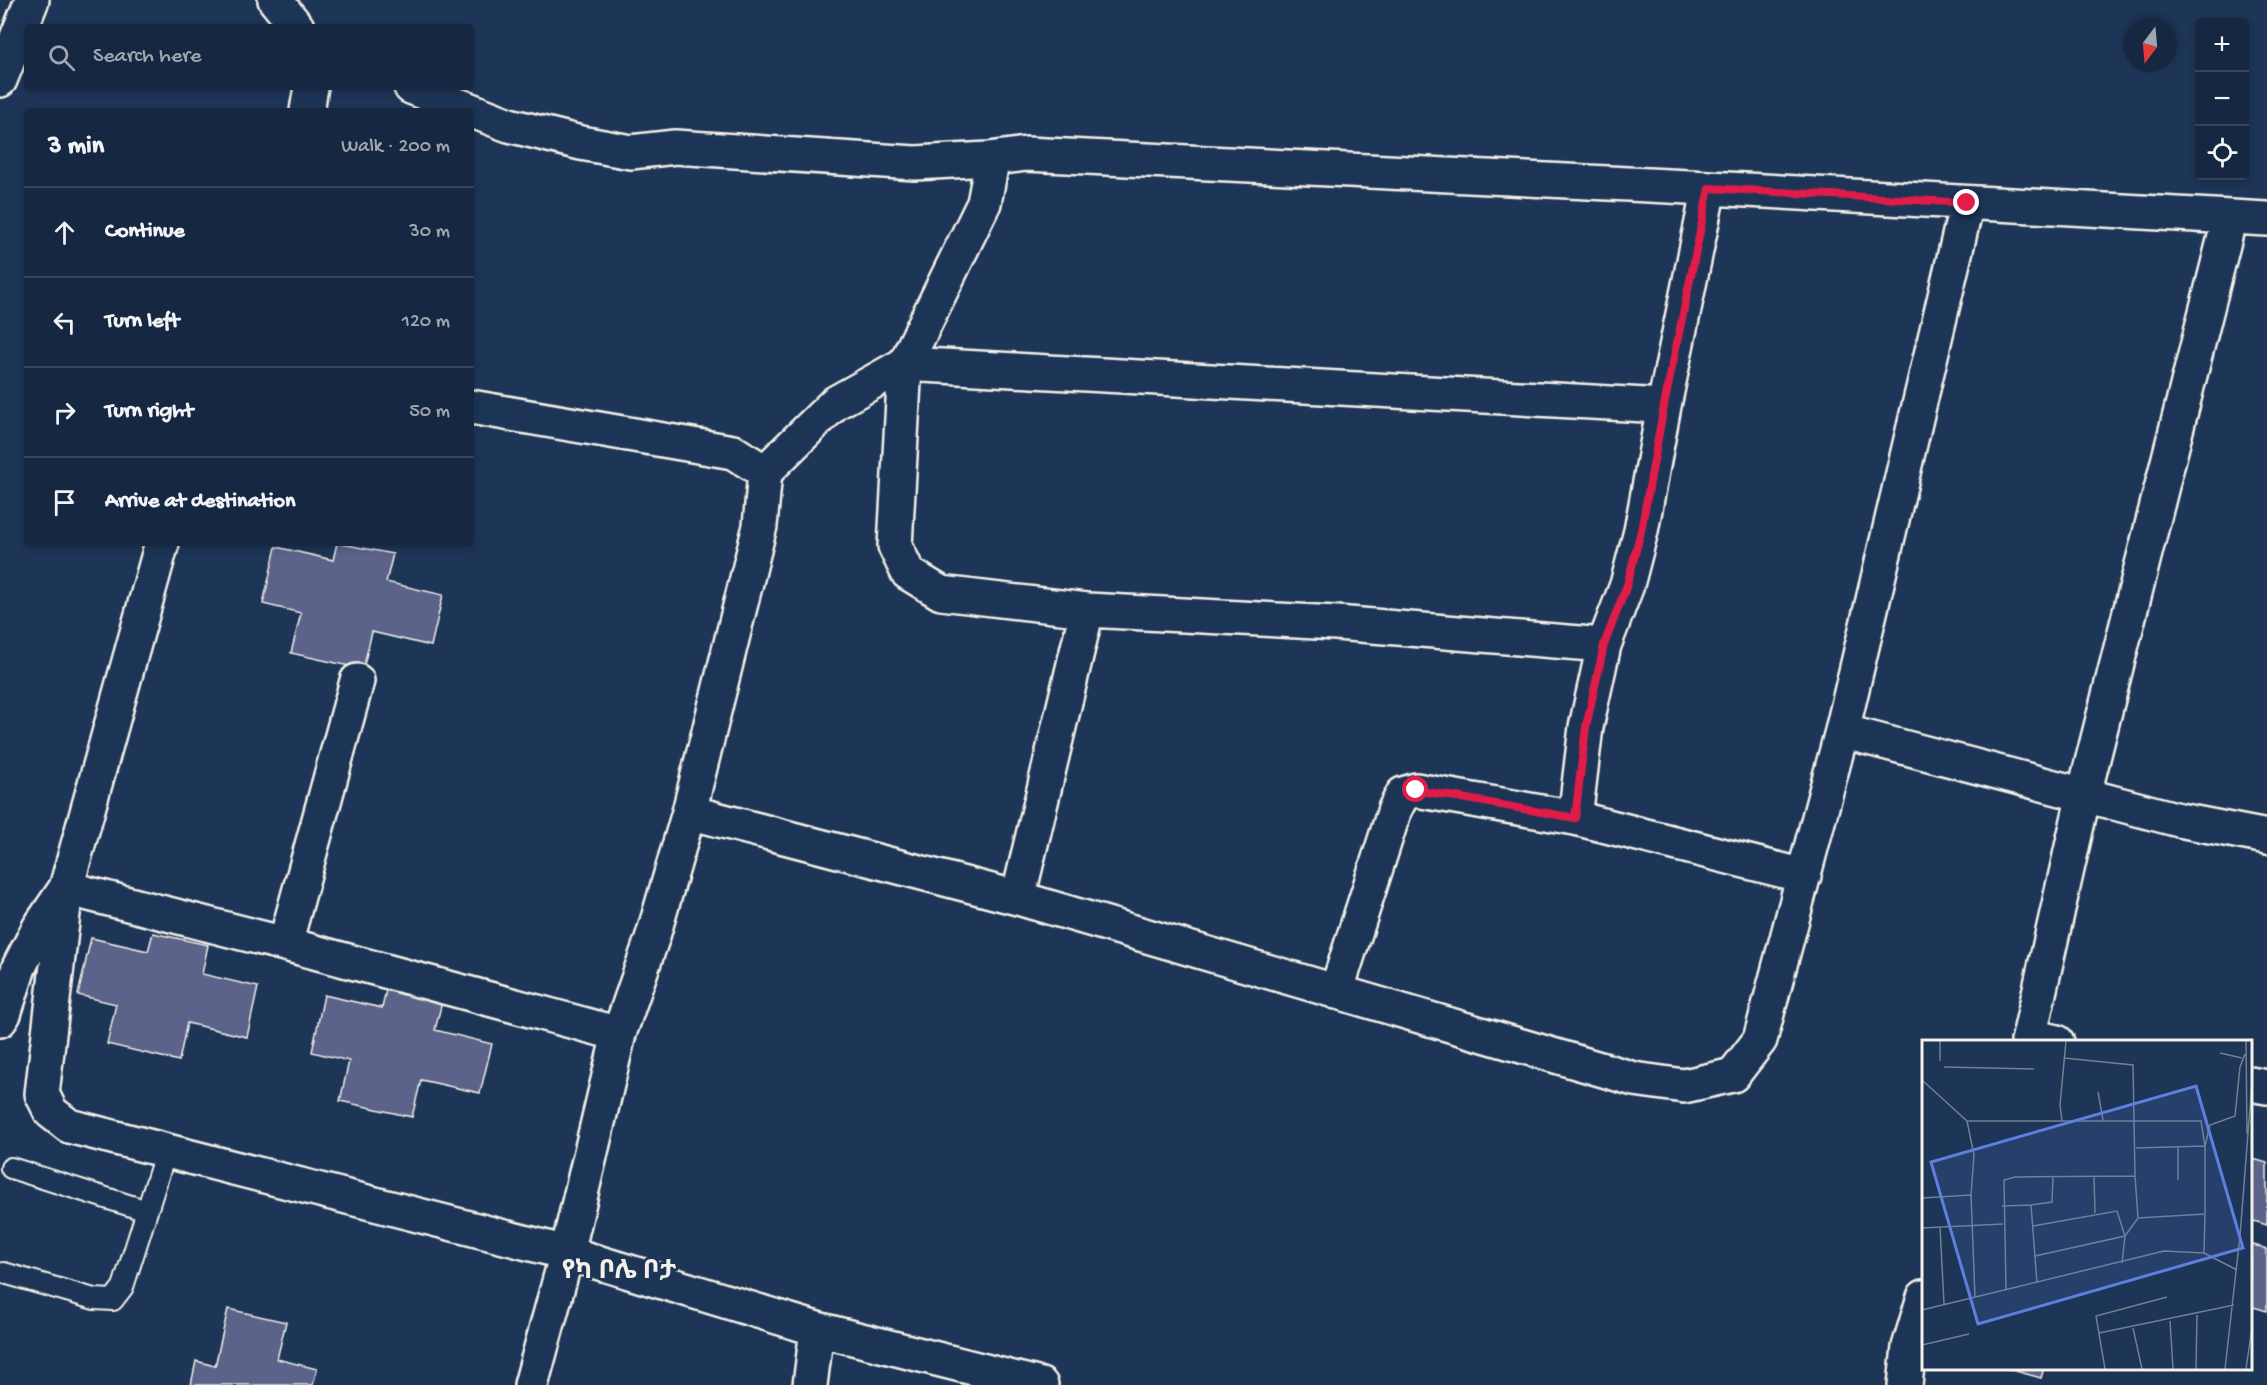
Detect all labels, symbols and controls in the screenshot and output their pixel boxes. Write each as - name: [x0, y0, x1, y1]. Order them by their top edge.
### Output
- north arrow: [2123, 18, 2177, 72]
- map controls: [2195, 18, 2249, 180]
- button: +: [2195, 18, 2249, 72]
- search box: [24, 24, 474, 90]
- icon: search: [45, 41, 78, 74]
- text: Search here: [93, 44, 201, 70]
- button: −: [2195, 72, 2249, 126]
- button: locate: [2195, 126, 2249, 180]
- text: 3 min: [48, 132, 104, 163]
- text: Walk · 200 m: [341, 136, 450, 159]
- route end: [1953, 189, 1979, 215]
- icon: ahead: [48, 216, 81, 249]
- text: Continue: [105, 219, 185, 245]
- text: 30 m: [409, 221, 450, 244]
- icon: left: [48, 306, 81, 339]
- text: Turn left: [105, 309, 179, 335]
- text: 120 m: [402, 311, 450, 334]
- icon: right: [48, 396, 81, 429]
- text: Turn right: [105, 399, 193, 425]
- text: 50 m: [409, 401, 450, 424]
- icon: arrive: [48, 486, 81, 519]
- text: Arrive at destination: [105, 489, 295, 515]
- route start: [1402, 776, 1428, 802]
- inset map: [1922, 1040, 2252, 1370]
- district label: የካ ቦሌ ቦታ: [562, 1258, 677, 1289]

